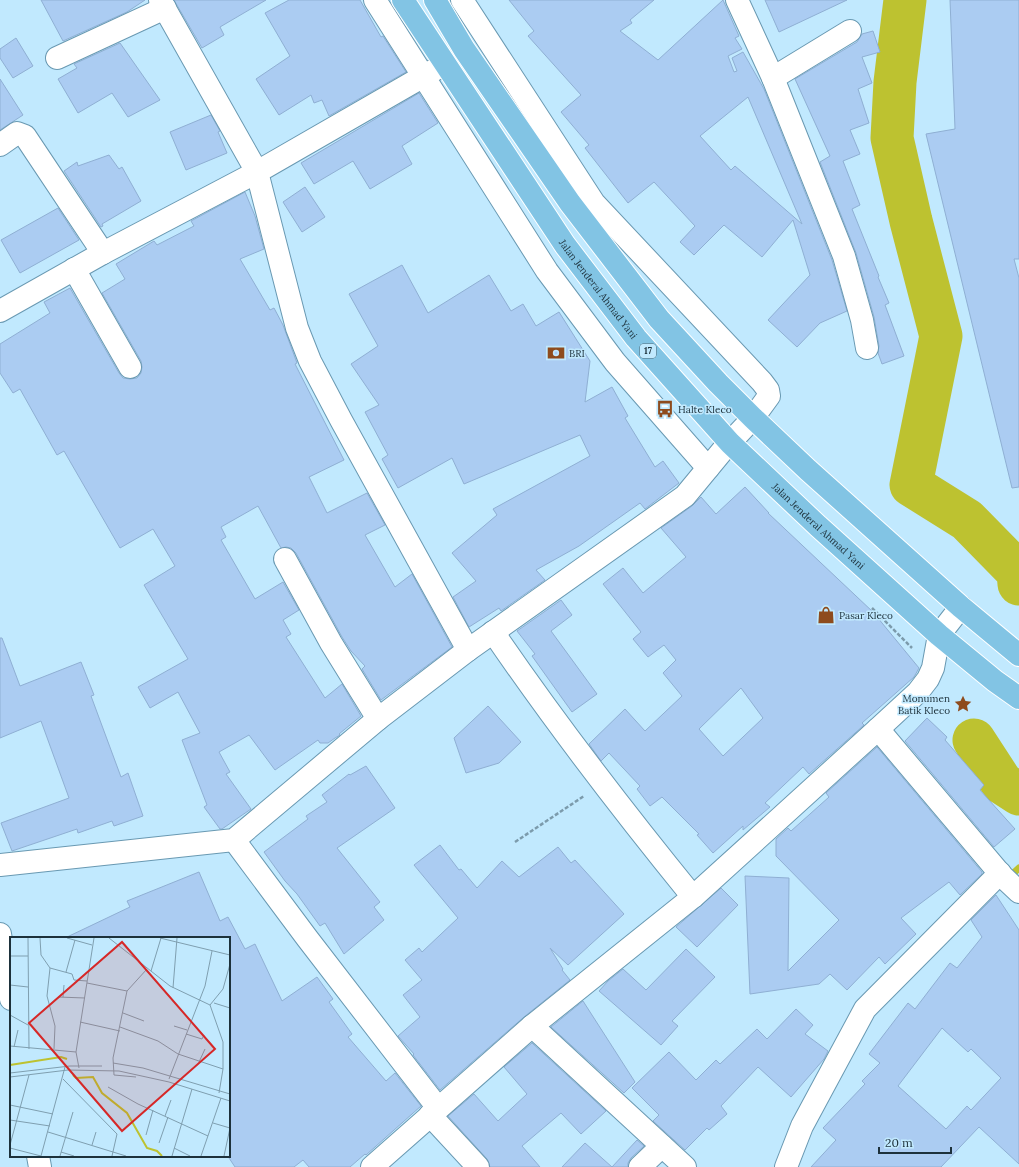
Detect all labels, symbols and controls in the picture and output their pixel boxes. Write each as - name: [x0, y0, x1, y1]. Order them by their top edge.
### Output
- street label: Jalan Jenderal Ahmad Yani: [556, 236, 640, 342]
- bank icon: BRI: [546, 343, 566, 363]
- road number: 17: [640, 344, 656, 358]
- place label: BRI: [569, 347, 585, 360]
- bus stop icon: Halte Kleco: [655, 399, 675, 419]
- place label: Halte Kleco: [678, 403, 732, 416]
- street label: Jalan Jenderal Ahmad Yani: [769, 479, 868, 572]
- shop icon: Pasar Kleco: [816, 605, 836, 625]
- place label: Pasar Kleco: [839, 609, 893, 622]
- place label: Monumen Batik Kleco: [898, 692, 950, 717]
- place icon: Monumen Batik Kleco: [953, 694, 973, 714]
- inset map: [10, 937, 230, 1157]
- scale bar: [879, 1129, 951, 1155]
- text: 20 m: [885, 1135, 913, 1150]

